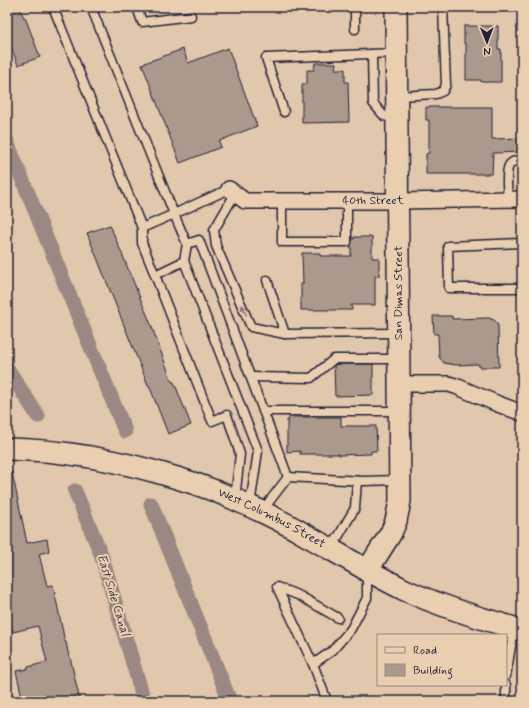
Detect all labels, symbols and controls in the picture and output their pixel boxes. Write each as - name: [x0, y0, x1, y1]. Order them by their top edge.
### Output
- north arrow: [467, 22, 507, 62]
- text: N: [483, 44, 491, 58]
- street label: 40th Street: [342, 193, 404, 209]
- street label: San Dimas Street: [391, 245, 407, 340]
- one-way arrow: [240, 303, 246, 315]
- street label: West Columbus Street: [215, 485, 328, 553]
- water label: East Side Canal: [92, 552, 134, 640]
- legend: [377, 634, 507, 686]
- text: Road: [413, 643, 437, 659]
- text: Building: [413, 663, 453, 680]

